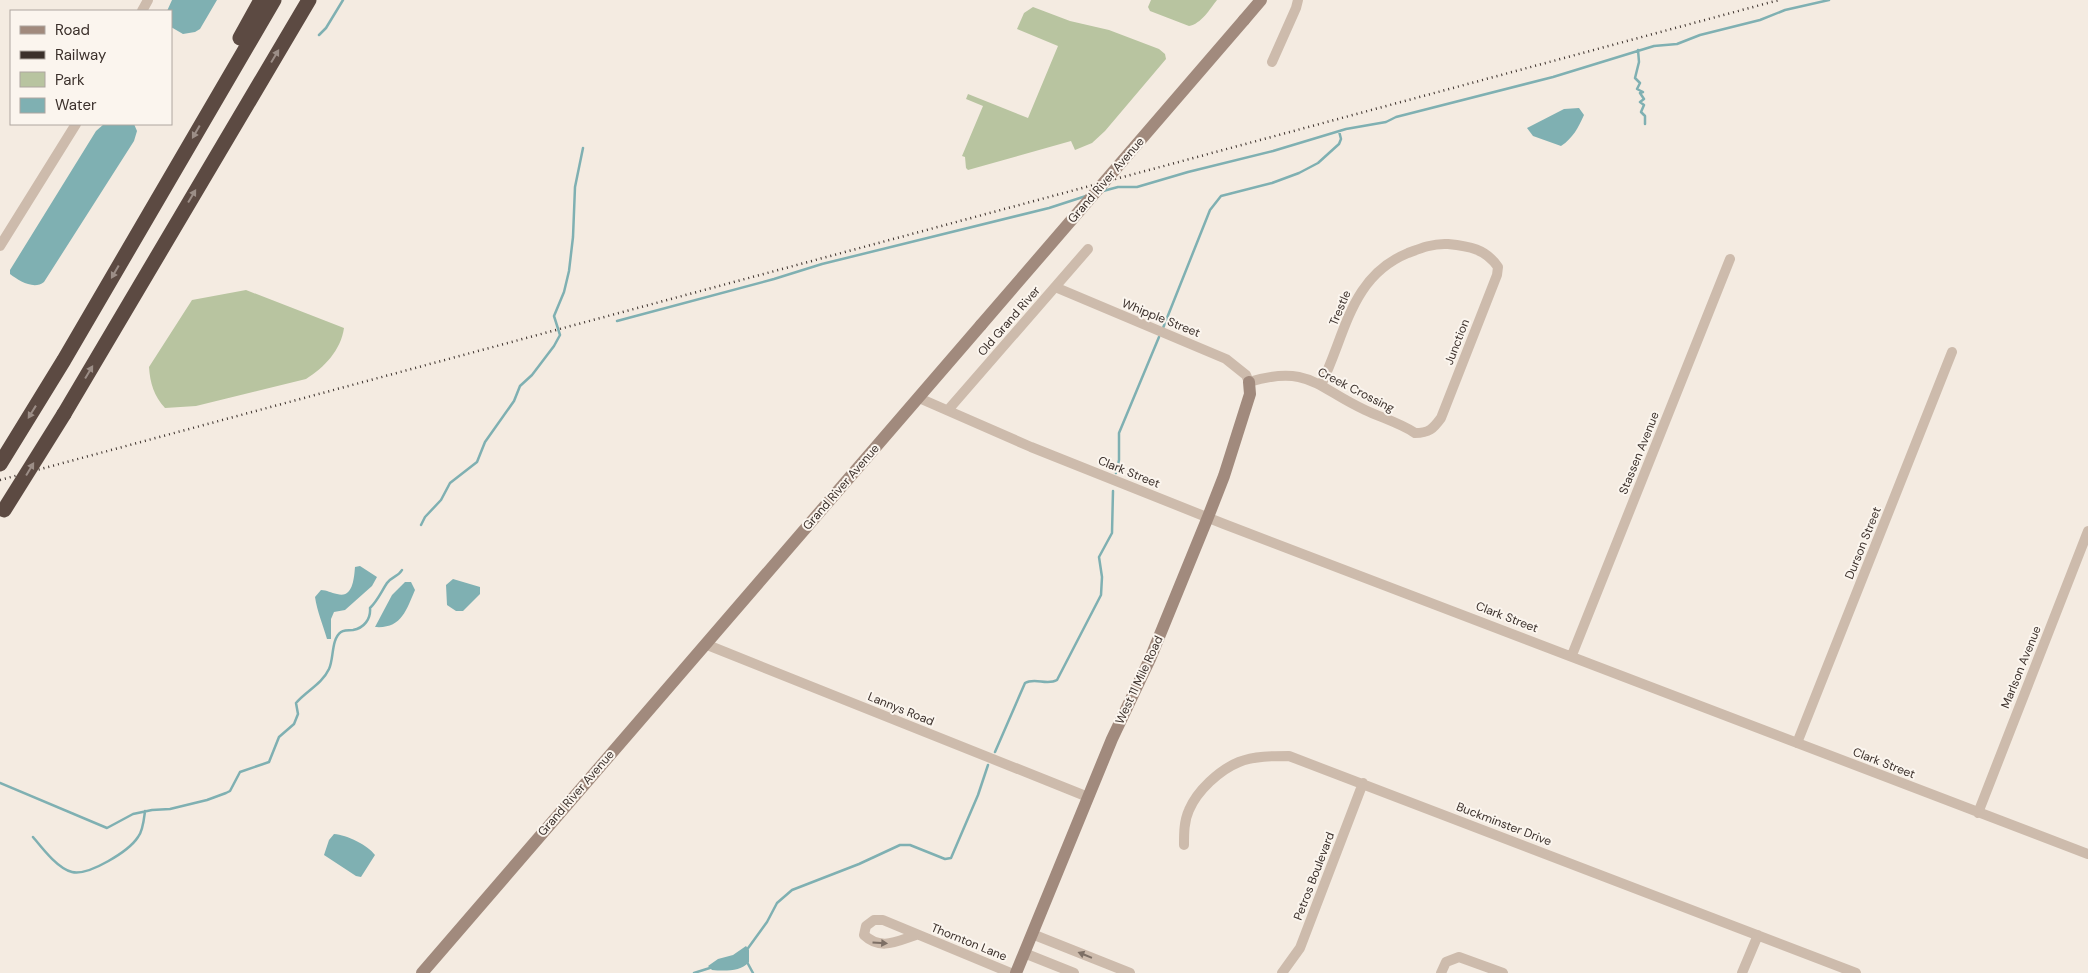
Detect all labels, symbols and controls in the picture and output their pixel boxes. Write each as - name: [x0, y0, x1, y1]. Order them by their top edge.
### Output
- legend: [10, 10, 172, 125]
- text: Road: [55, 20, 90, 40]
- text: Railway: [55, 45, 107, 65]
- one-way arrow: [270, 50, 279, 63]
- text: Park: [55, 70, 85, 90]
- text: Water: [55, 95, 97, 115]
- one-way arrow: [192, 124, 200, 139]
- street label: Grand River Avenue: [1064, 134, 1148, 226]
- one-way arrow: [187, 190, 196, 203]
- one-way arrow: [110, 266, 119, 279]
- street label: Old Grand River: [974, 282, 1044, 359]
- street label: Trestle: [1325, 288, 1355, 328]
- street label: Whipple Street: [1119, 295, 1203, 341]
- street label: Junction: [1441, 317, 1473, 367]
- street label: Creek Crossing: [1315, 364, 1397, 416]
- one-way arrow: [85, 366, 94, 379]
- one-way arrow: [27, 406, 36, 419]
- street label: Stassen Avenue: [1615, 409, 1663, 497]
- street label: Grand River Avenue: [799, 441, 883, 533]
- street label: Clark Street: [1096, 452, 1163, 492]
- one-way arrow: [25, 462, 34, 475]
- street label: Durson Street: [1841, 504, 1885, 582]
- street label: Clark Street: [1474, 598, 1541, 636]
- street label: Marlson Avenue: [1997, 623, 2045, 711]
- street label: West 11 Mile Road: [1112, 633, 1166, 727]
- street label: Lannys Road: [866, 688, 936, 730]
- street label: Clark Street: [1851, 744, 1918, 782]
- street label: Grand River Avenue: [534, 747, 618, 839]
- street label: Buckminster Drive: [1454, 798, 1554, 850]
- street label: Petros Boulevard: [1290, 830, 1338, 922]
- street label: Thornton Lane: [929, 920, 1009, 965]
- one-way arrow: [873, 939, 889, 947]
- one-way arrow: [1077, 951, 1092, 959]

